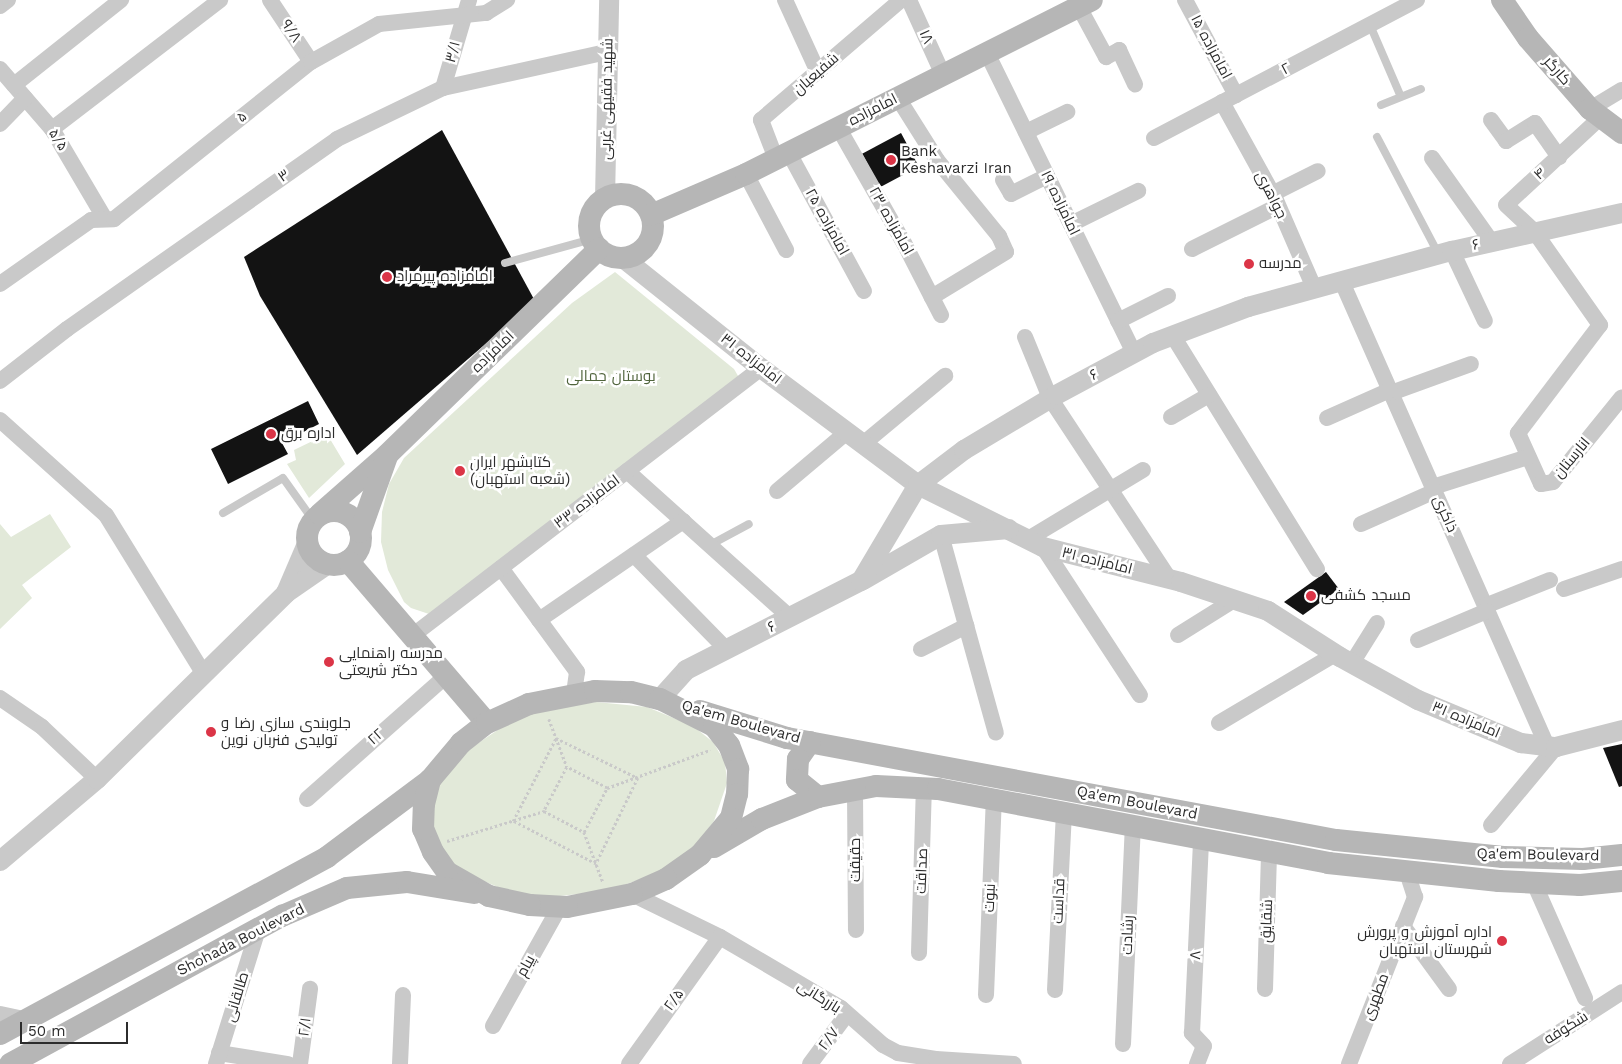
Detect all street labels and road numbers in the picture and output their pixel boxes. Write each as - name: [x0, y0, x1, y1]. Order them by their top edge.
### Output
- street label: امامزاده ۱۵: [1187, 12, 1235, 82]
- street label: ۹/۸: [277, 16, 305, 46]
- street label: ۱۸: [915, 27, 937, 47]
- street label: شهید فقیهی غربی: [597, 38, 617, 160]
- street label: ۳/۱: [442, 39, 464, 65]
- street label: شفیعیان: [789, 49, 843, 99]
- street label: کارگر: [1540, 53, 1574, 89]
- street label: ۲: [1278, 59, 1294, 79]
- street label: امامزاده: [846, 90, 900, 130]
- street label: ۵: [233, 107, 251, 127]
- street label: ۵/۵: [44, 126, 72, 154]
- street label: ۴: [1530, 164, 1550, 184]
- street label: ۳: [275, 166, 293, 186]
- street label: امامزاده ۱۹: [1037, 168, 1083, 238]
- street label: جواهری: [1251, 168, 1291, 222]
- street label: امامزاده ۲۳: [865, 184, 917, 258]
- street label: امامزاده ۲۵: [801, 186, 853, 258]
- street label: ۶: [1470, 235, 1482, 255]
- street label: امامزاده: [468, 327, 518, 377]
- street label: امامزاده ۳۱: [717, 330, 785, 388]
- street label: ۶: [1087, 365, 1101, 385]
- street label: انارستان: [1550, 434, 1594, 482]
- street label: امامزاده ۳۳: [551, 471, 623, 533]
- street label: ذاکری: [1429, 493, 1461, 535]
- street label: امامزاده ۳۱: [1060, 544, 1134, 578]
- street label: ۶: [765, 617, 779, 637]
- street label: Qa'em Boulevard: [680, 696, 802, 748]
- street label: امامزاده ۳۱: [1429, 698, 1503, 742]
- street label: ۲۲: [364, 725, 388, 749]
- street label: Qa'em Boulevard: [1075, 782, 1199, 824]
- street label: حقیقت: [847, 838, 865, 882]
- street label: Qa'em Boulevard: [1476, 845, 1600, 865]
- street label: صداقت: [912, 848, 932, 894]
- street label: قداست: [1049, 878, 1069, 924]
- street label: نبوت: [981, 883, 999, 913]
- street label: شقایق: [1257, 899, 1277, 943]
- street label: Shohada Boulevard: [174, 900, 308, 980]
- street label: رشادت: [1118, 915, 1138, 955]
- street label: ۸: [1187, 950, 1205, 960]
- street label: پیام: [513, 952, 539, 980]
- street label: طالقانی: [221, 970, 253, 1024]
- street label: مطهری: [1359, 971, 1393, 1023]
- street label: بازرگانی: [794, 977, 844, 1017]
- street label: ۲/۵: [660, 986, 688, 1014]
- street label: شکوفه: [1541, 1007, 1591, 1049]
- street label: ۲/۱: [295, 1016, 315, 1038]
- street label: ۲/۷: [815, 1024, 843, 1054]

